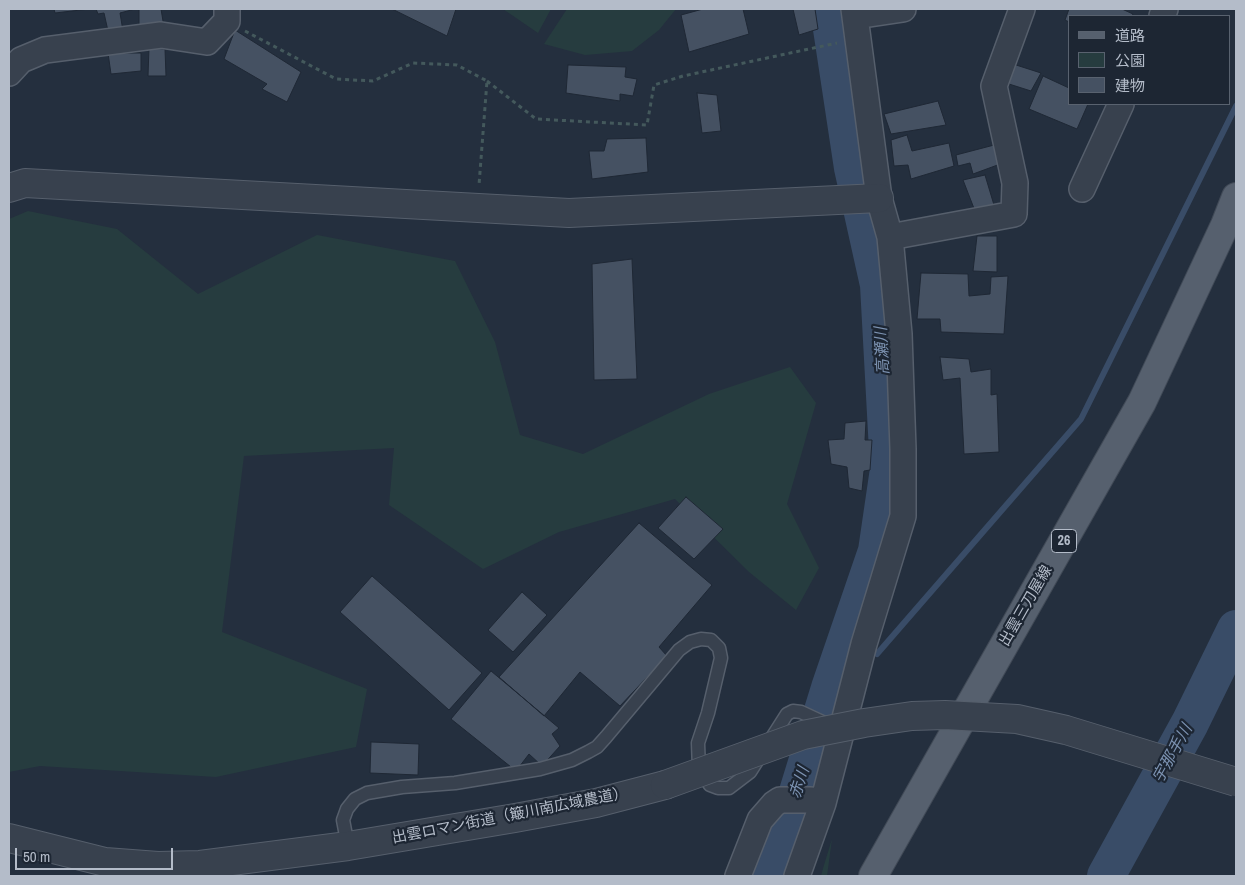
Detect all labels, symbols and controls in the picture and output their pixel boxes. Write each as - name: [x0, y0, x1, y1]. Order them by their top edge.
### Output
- legend: [1068, 15, 1230, 105]
- text: 道路: [1115, 25, 1145, 46]
- text: 公園: [1115, 50, 1145, 71]
- text: 建物: [1115, 75, 1145, 96]
- water label: 高瀬川: [872, 327, 894, 375]
- road number: 26: [1052, 530, 1076, 552]
- street label: 出雲三刀屋線: [996, 563, 1056, 649]
- water label: 宇那手川: [1149, 721, 1197, 787]
- water label: 赤川: [786, 765, 814, 801]
- street label: 出雲ロマン街道（簸川南広域農道）: [390, 784, 630, 848]
- scale bar: [18, 838, 175, 870]
- text: 50 m: [23, 846, 50, 867]

